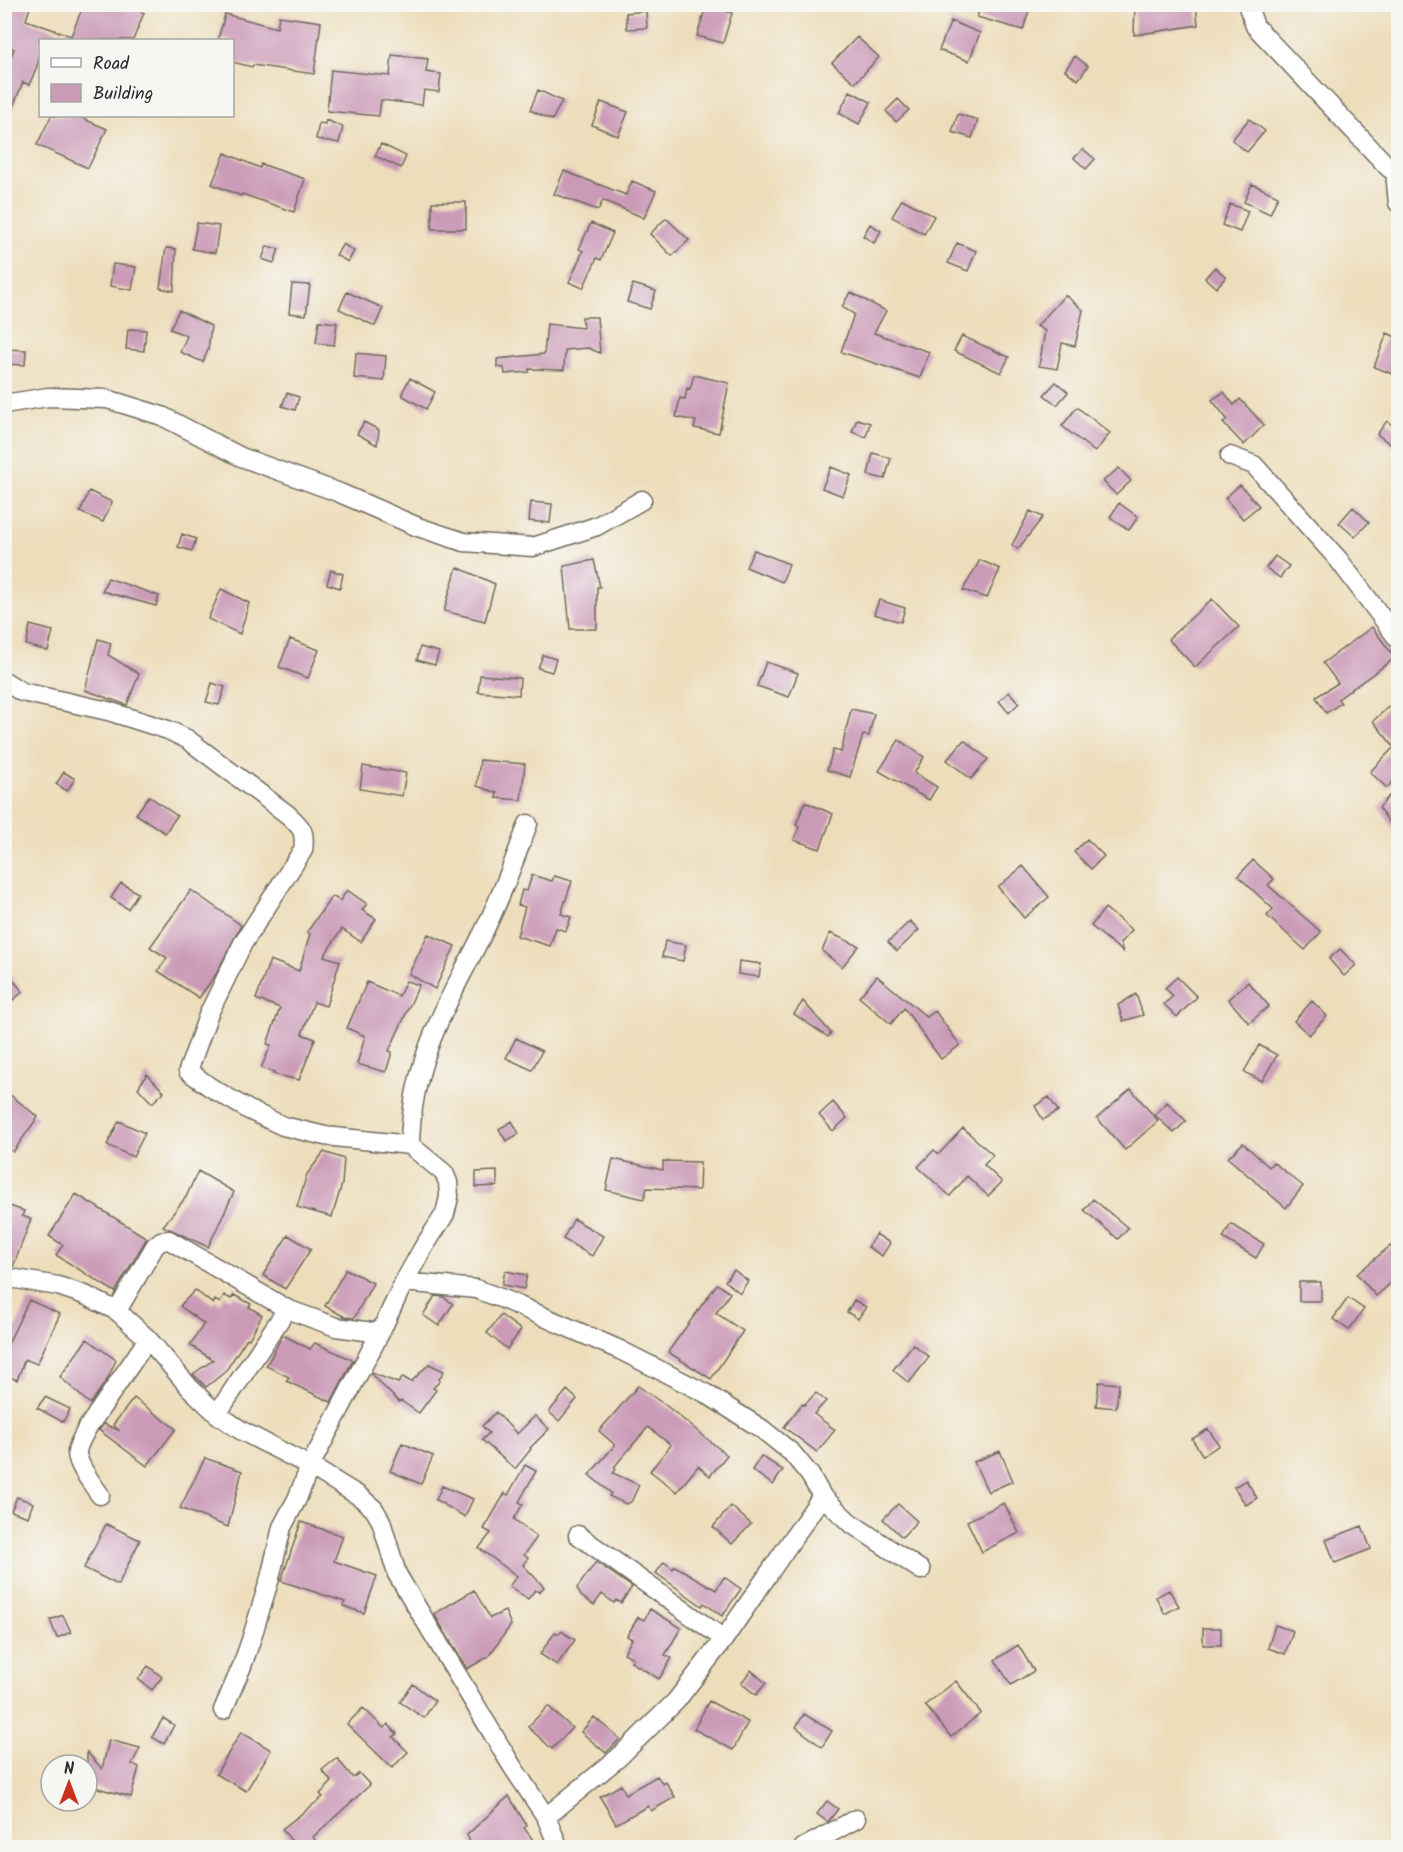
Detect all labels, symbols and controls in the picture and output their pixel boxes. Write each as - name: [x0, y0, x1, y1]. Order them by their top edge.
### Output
- legend: [39, 39, 234, 117]
- text: Road: [93, 50, 130, 79]
- text: Building: [93, 80, 153, 109]
- north arrow: [39, 1753, 99, 1813]
- text: N: [64, 1757, 74, 1782]

